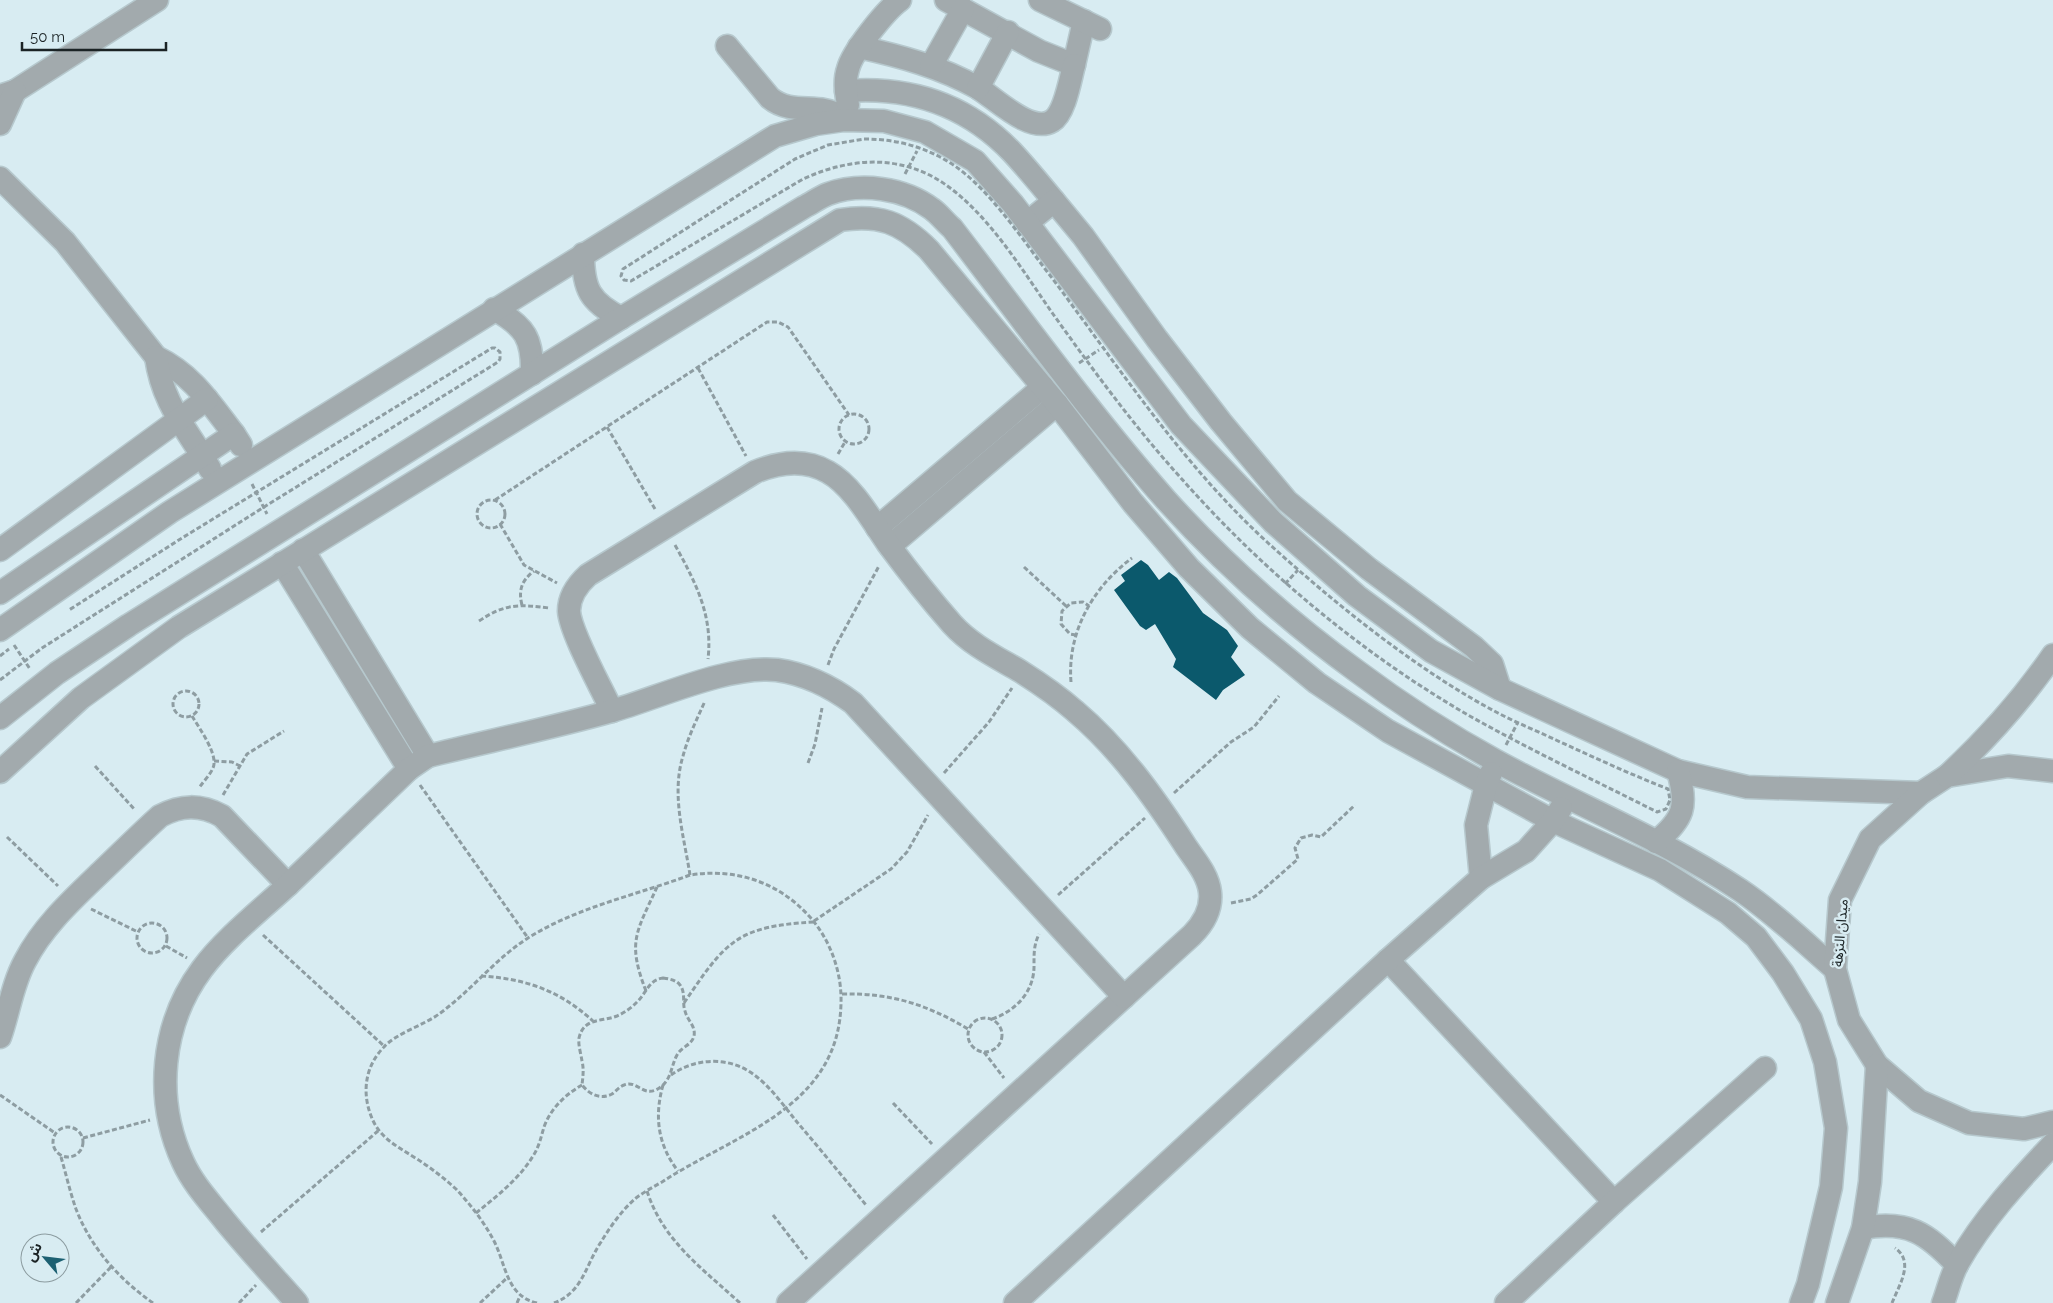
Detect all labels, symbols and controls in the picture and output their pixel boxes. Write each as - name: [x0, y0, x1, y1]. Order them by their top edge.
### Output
- scale bar: [22, 20, 166, 52]
- text: 50 m: [30, 28, 65, 46]
- street label: ميدان النزهة: [1829, 898, 1852, 968]
- north arrow: [20, 1233, 70, 1283]
- text: ش: [22, 1240, 45, 1264]

